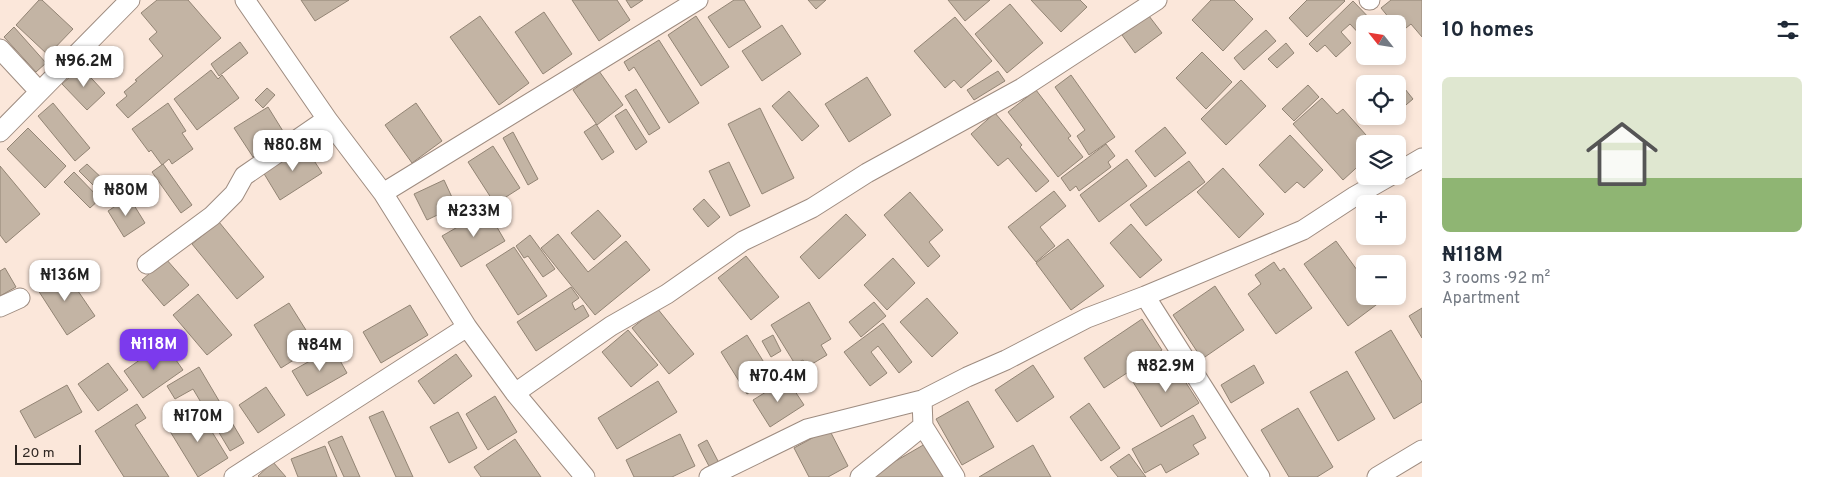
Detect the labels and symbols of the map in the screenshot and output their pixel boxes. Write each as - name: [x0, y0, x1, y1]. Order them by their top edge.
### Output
- north arrow: [1356, 15, 1406, 65]
- pin: ₦96.2M: [43, 46, 125, 88]
- pin: ₦80.8M: [252, 130, 334, 172]
- pin: ₦80M: [96, 174, 156, 217]
- pin: ₦233M: [439, 196, 509, 238]
- pin: ₦136M: [30, 260, 100, 302]
- pin: ₦118M: [119, 328, 189, 371]
- pin: ₦84M: [290, 330, 350, 372]
- pin: ₦82.9M: [1125, 350, 1207, 393]
- pin: ₦70.4M: [737, 360, 819, 403]
- pin: ₦170M: [163, 400, 233, 443]
- scale bar: [15, 442, 81, 465]

